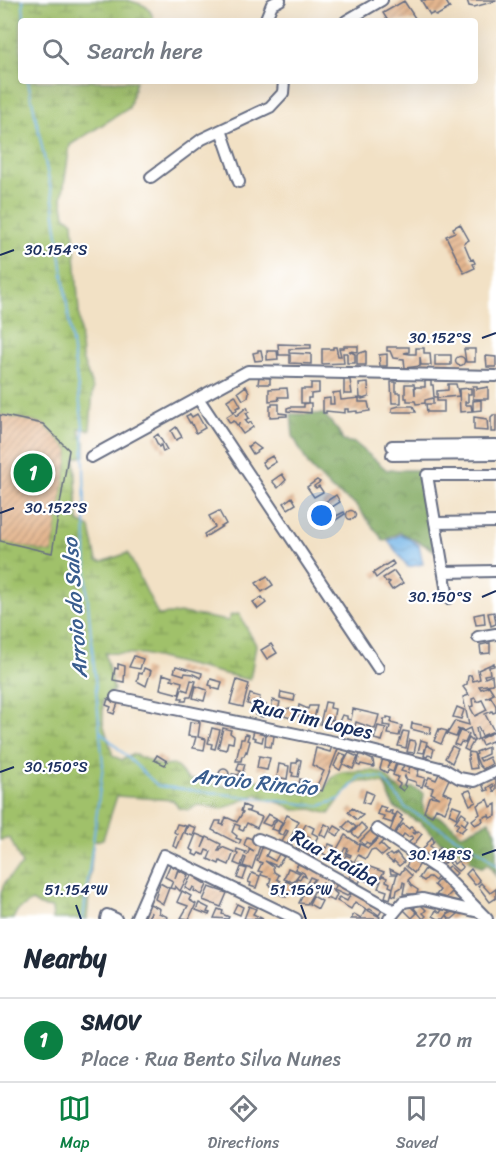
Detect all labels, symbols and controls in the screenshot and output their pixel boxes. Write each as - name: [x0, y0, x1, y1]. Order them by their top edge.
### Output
- search box: [18, 18, 478, 84]
- text: Search here: [87, 32, 203, 71]
- icon: search: [39, 35, 72, 68]
- text: 30.154°S: [24, 237, 88, 263]
- text: 30.152°S: [409, 325, 472, 351]
- pin: 1: [14, 450, 52, 496]
- text: 30.152°S: [25, 495, 88, 521]
- your location: [307, 501, 336, 530]
- water label: Arroio do Salso: [51, 535, 99, 680]
- text: 30.150°S: [408, 584, 472, 610]
- street label: Rua Tim Lopes: [248, 688, 377, 750]
- text: 30.150°S: [24, 754, 88, 780]
- water label: Arroio Rincão: [190, 756, 320, 808]
- street label: Rua Itaúba: [284, 819, 386, 897]
- text: 30.148°S: [409, 842, 472, 868]
- text: 51.154°W: [44, 877, 108, 903]
- text: 51.156°W: [270, 877, 333, 903]
- text: Nearby: [24, 935, 106, 981]
- text: SMOV: [81, 1003, 141, 1042]
- text: 1: [39, 1023, 48, 1058]
- text: 270 m: [416, 1023, 472, 1058]
- text: Place · Rua Bento Silva Nunes: [81, 1042, 341, 1077]
- tab: Map: [58, 1092, 91, 1157]
- tab: Directions: [208, 1092, 279, 1157]
- tab: Saved: [396, 1092, 438, 1157]

